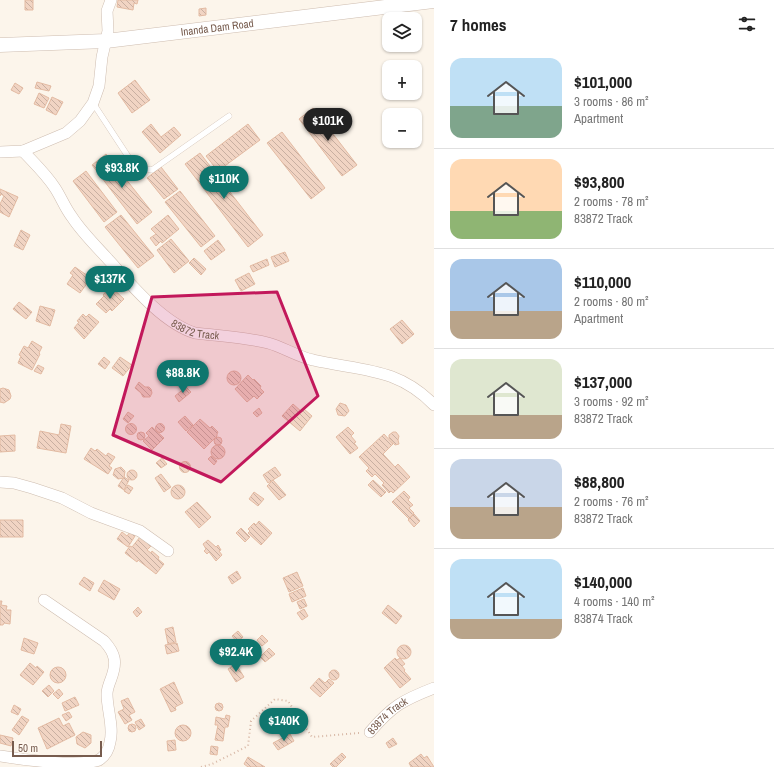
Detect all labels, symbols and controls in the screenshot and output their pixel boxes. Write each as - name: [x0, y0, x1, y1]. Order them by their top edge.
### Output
- map controls: [382, 12, 422, 148]
- button: layers: [382, 12, 422, 52]
- text: 7 homes: [450, 13, 507, 36]
- icon: filters: [736, 13, 758, 35]
- street label: Inanda Dam Road: [180, 16, 254, 39]
- button: +: [382, 60, 422, 100]
- text: $101,000: [574, 70, 632, 93]
- icon: home: [482, 74, 530, 122]
- text: 3 rooms · 86 m²: [574, 93, 649, 110]
- pin: $101K: [300, 108, 356, 142]
- button: −: [382, 108, 422, 148]
- text: Apartment: [574, 110, 623, 127]
- text: $101K: [312, 112, 344, 129]
- pin: $93.8K: [89, 155, 155, 189]
- text: $93.8K: [105, 159, 139, 176]
- pin: $110K: [196, 166, 252, 200]
- text: $110K: [209, 170, 239, 187]
- text: $93,800: [574, 170, 624, 193]
- icon: home: [482, 175, 530, 223]
- text: 2 rooms · 78 m²: [574, 193, 649, 210]
- text: 83872 Track: [574, 210, 633, 227]
- pin: $137K: [82, 266, 138, 300]
- text: $137K: [94, 270, 126, 287]
- text: $110,000: [574, 270, 631, 293]
- icon: home: [482, 275, 530, 323]
- text: 2 rooms · 80 m²: [574, 293, 649, 310]
- text: Apartment: [574, 310, 623, 327]
- street label: 83872 Track: [169, 316, 220, 343]
- pin: $88.8K: [150, 360, 216, 394]
- text: $88.8K: [166, 364, 200, 381]
- text: $137,000: [574, 370, 632, 393]
- icon: home: [482, 375, 530, 423]
- text: 3 rooms · 92 m²: [574, 393, 649, 410]
- text: 83872 Track: [574, 410, 633, 427]
- text: $88,800: [574, 470, 624, 493]
- icon: home: [482, 475, 530, 523]
- text: 2 rooms · 76 m²: [574, 493, 649, 510]
- text: 83872 Track: [574, 510, 633, 527]
- text: $140,000: [574, 570, 632, 593]
- icon: home: [482, 575, 530, 623]
- text: 4 rooms · 140 m²: [574, 593, 655, 610]
- text: 83874 Track: [574, 610, 633, 627]
- pin: $92.4K: [203, 639, 269, 673]
- text: $92.4K: [219, 643, 253, 660]
- street label: 83874 Track: [364, 694, 410, 737]
- pin: $140K: [256, 708, 312, 742]
- text: $140K: [268, 712, 300, 729]
- scale bar: [12, 739, 102, 758]
- text: 50 m: [18, 741, 38, 755]

